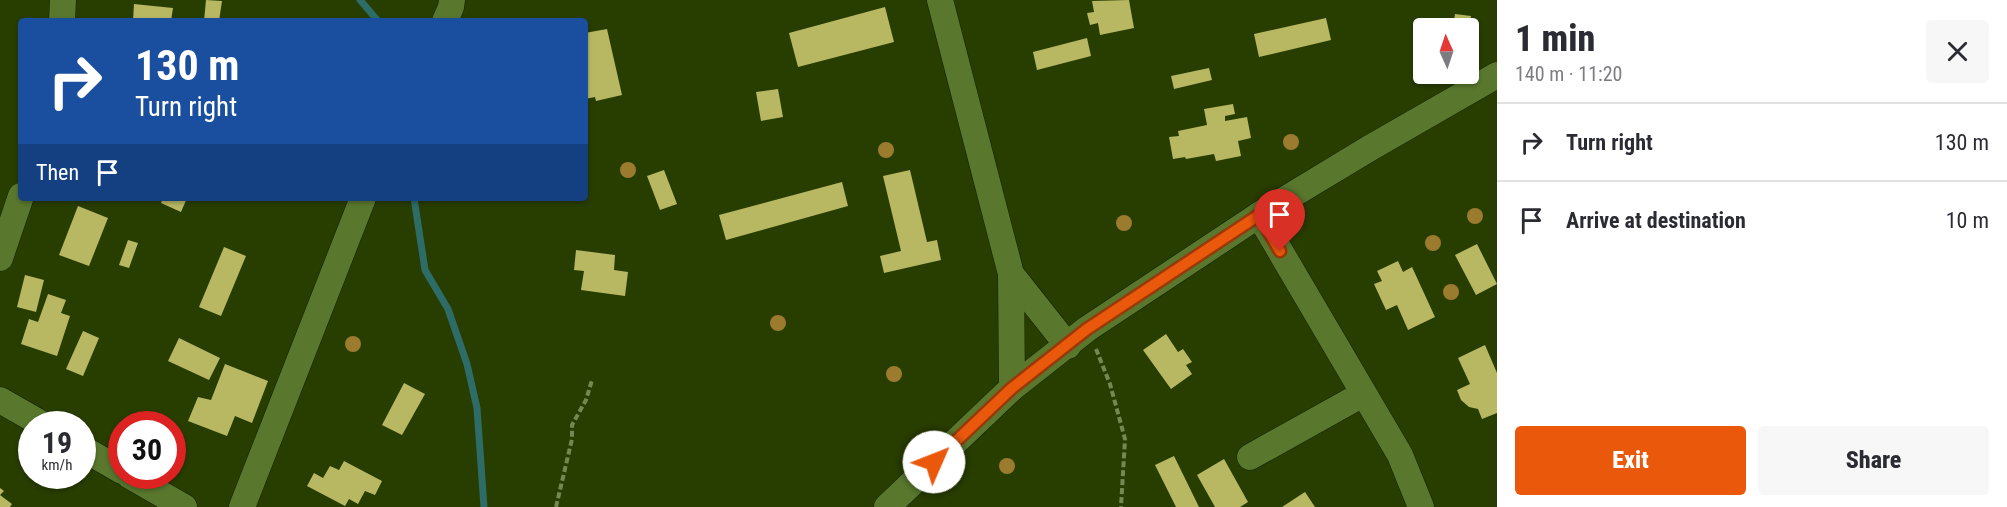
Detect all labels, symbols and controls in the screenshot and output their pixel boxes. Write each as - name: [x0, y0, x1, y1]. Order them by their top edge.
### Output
- north arrow: [1413, 18, 1479, 84]
- map controls: [1413, 18, 1479, 84]
- text: 1 min: [1515, 18, 1595, 60]
- button: close: [1926, 20, 1989, 83]
- text: 130 m: [135, 41, 240, 90]
- icon: right: [36, 42, 114, 120]
- text: 140 m · 11:20: [1515, 62, 1622, 86]
- text: Turn right: [135, 91, 237, 123]
- icon: right: [1515, 126, 1548, 159]
- text: Turn right: [1566, 130, 1653, 155]
- text: 130 m: [1935, 130, 1989, 155]
- icon: arrive: [91, 156, 124, 189]
- text: Then: [36, 160, 79, 185]
- pin: [1254, 189, 1305, 251]
- icon: arrive: [1263, 198, 1296, 231]
- icon: arrive: [1515, 204, 1548, 237]
- text: Arrive at destination: [1566, 208, 1746, 233]
- text: 10 m: [1946, 208, 1989, 233]
- speed limit sign: 30: [108, 411, 186, 489]
- text: 19: [42, 425, 72, 460]
- button: Exit: [1515, 426, 1746, 495]
- button: Share: [1758, 426, 1989, 495]
- position arrow: [902, 430, 966, 494]
- text: km/h: [42, 456, 72, 474]

